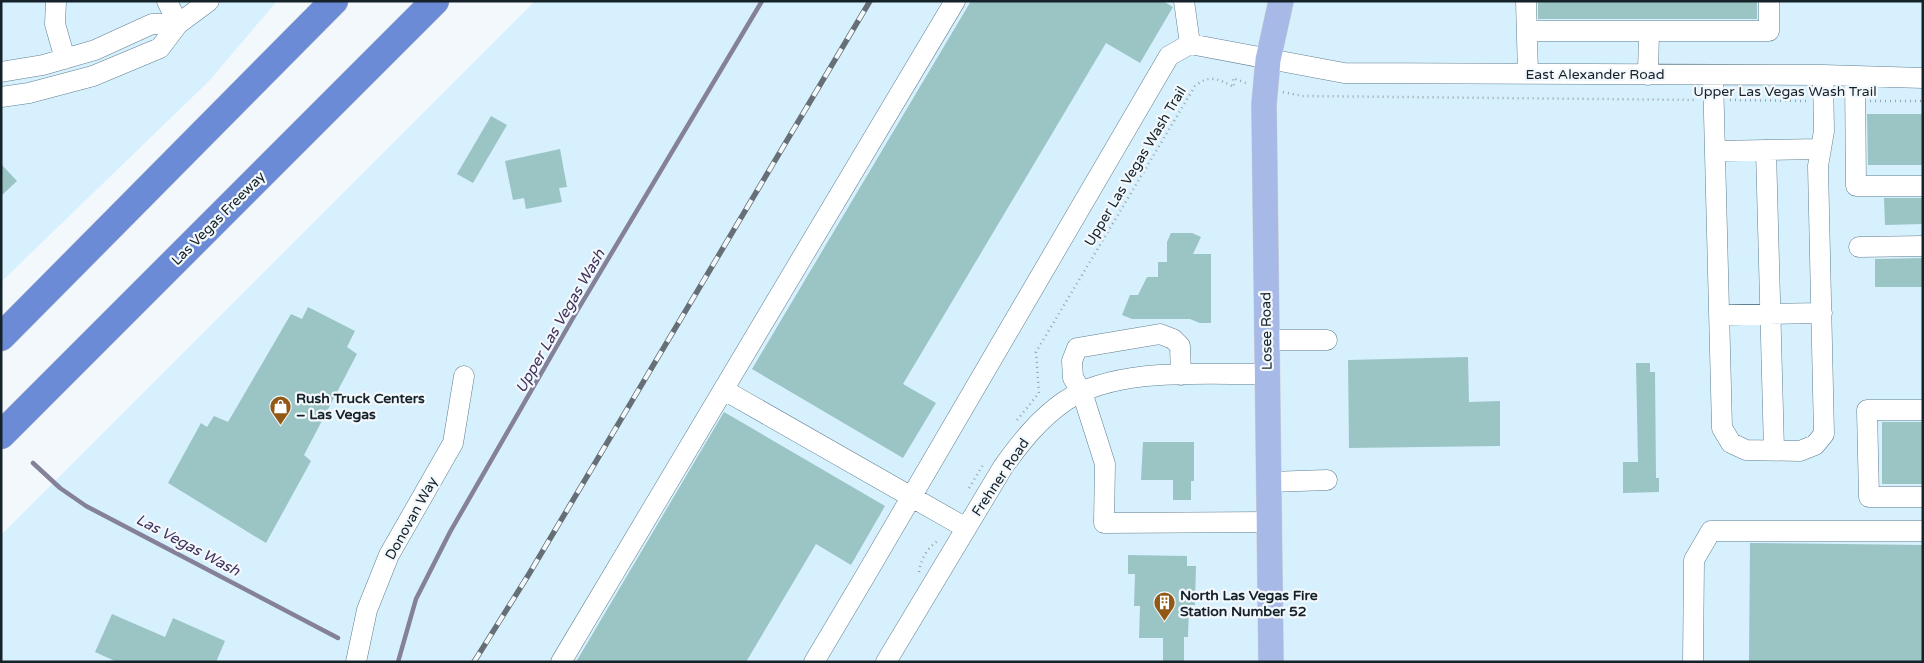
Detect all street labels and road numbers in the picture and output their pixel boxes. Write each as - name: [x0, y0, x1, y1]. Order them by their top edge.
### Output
- street label: East Alexander Road: [1526, 66, 1664, 83]
- street label: Upper Las Vegas Wash Trail: [1081, 83, 1190, 249]
- street label: Upper Las Vegas Wash Trail: [1693, 83, 1877, 100]
- street label: Las Vegas Freeway: [168, 168, 269, 269]
- street label: Losee Road: [1257, 292, 1276, 370]
- street label: Frehner Road: [968, 435, 1033, 519]
- street label: Donovan Way: [382, 474, 441, 563]

